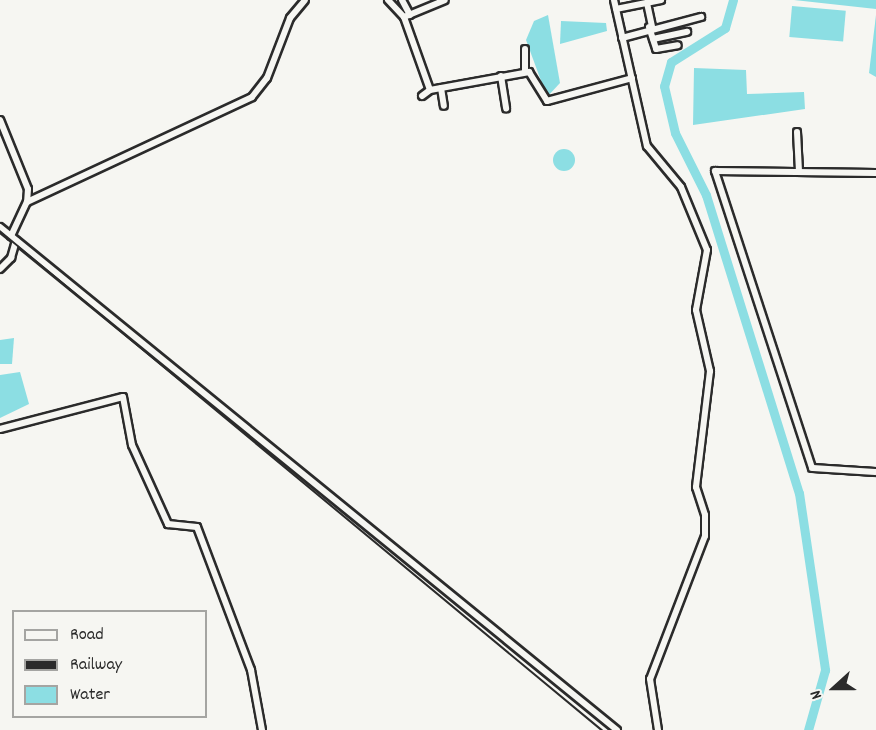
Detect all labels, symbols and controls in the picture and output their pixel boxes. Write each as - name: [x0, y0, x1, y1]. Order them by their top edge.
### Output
- legend: [12, 610, 207, 718]
- text: Road: [70, 623, 104, 648]
- text: Railway: [70, 653, 122, 678]
- north arrow: [804, 658, 864, 718]
- text: Water: [70, 683, 110, 708]
- text: N: [805, 687, 829, 702]

